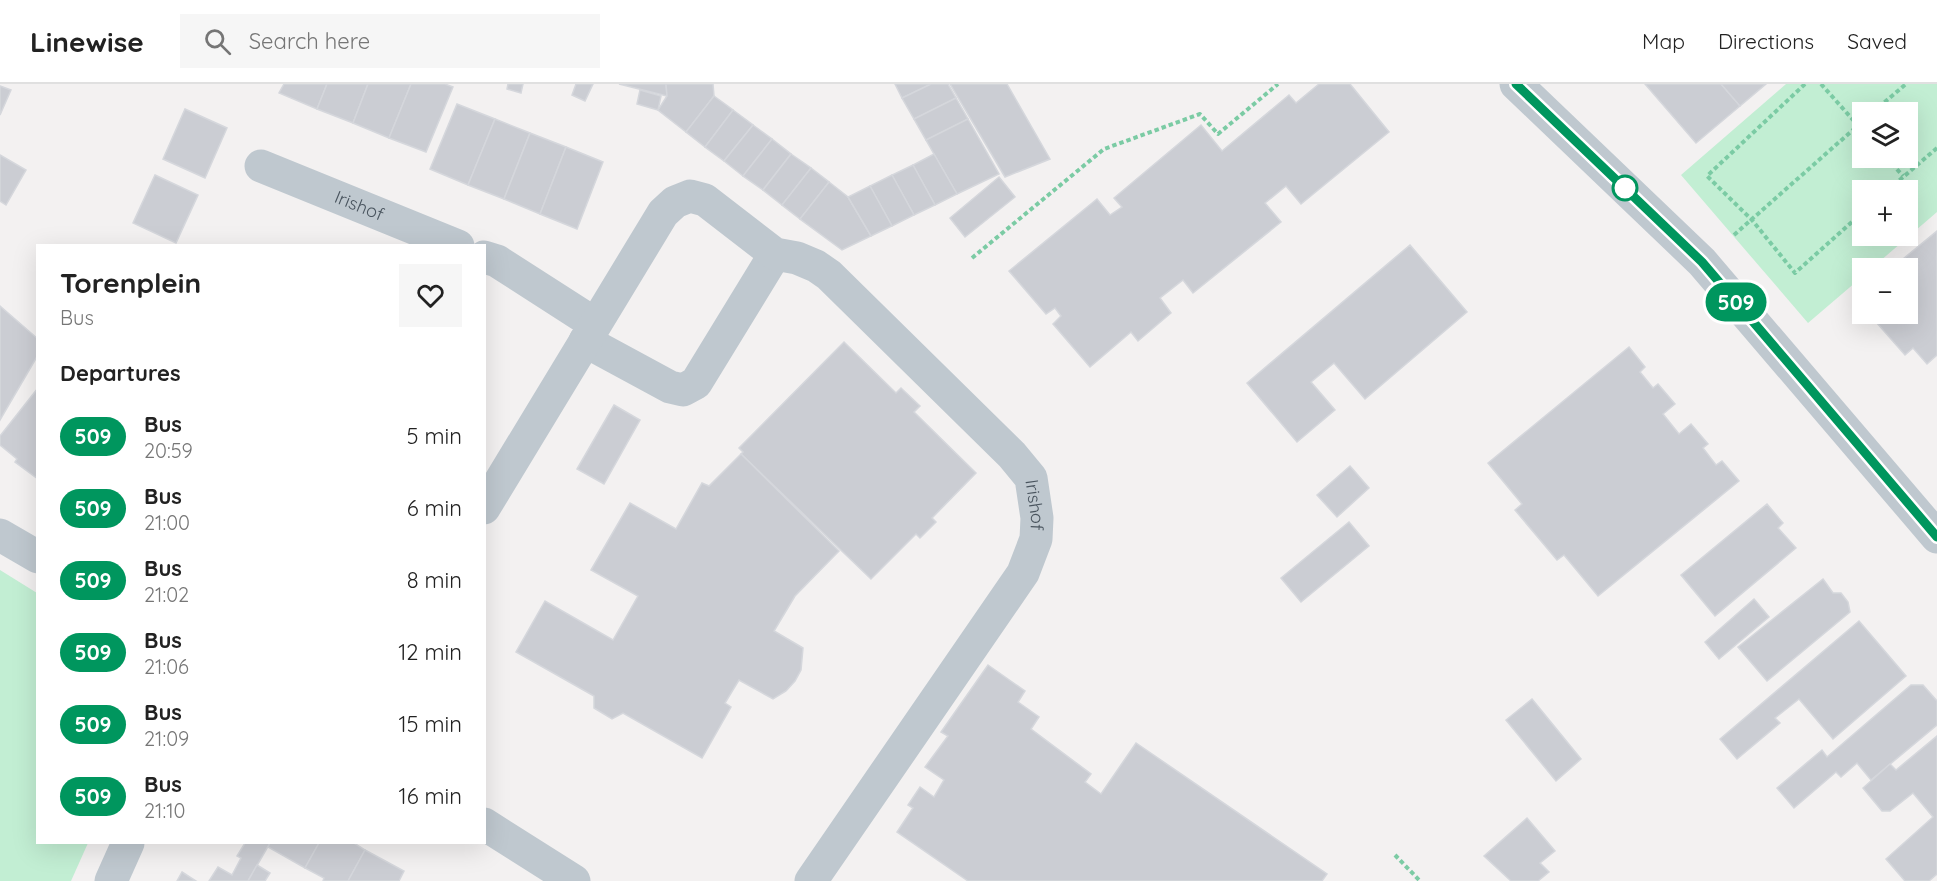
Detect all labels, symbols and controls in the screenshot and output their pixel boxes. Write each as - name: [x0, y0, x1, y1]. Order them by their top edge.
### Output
- search box: [180, 14, 600, 68]
- text: Linewise: [30, 24, 144, 59]
- icon: search: [201, 25, 234, 58]
- text: Search here: [249, 27, 370, 55]
- text: Map: [1642, 28, 1685, 54]
- text: Directions: [1718, 28, 1814, 54]
- text: Saved: [1847, 28, 1907, 54]
- map controls: [1852, 102, 1918, 324]
- button: layers: [1852, 102, 1918, 168]
- unlabelled marker: [1612, 175, 1638, 201]
- button: +: [1852, 180, 1918, 246]
- street label: Irishof: [331, 185, 388, 226]
- button: −: [1852, 258, 1918, 324]
- button: heart: [399, 264, 462, 327]
- text: Torenplein: [60, 265, 201, 300]
- line badge: 509: [1702, 282, 1770, 322]
- text: 509: [1718, 289, 1754, 315]
- text: Bus: [60, 305, 94, 330]
- text: Departures: [60, 359, 181, 387]
- text: Bus: [144, 410, 182, 438]
- text: 5 min: [407, 422, 462, 450]
- text: 509: [75, 423, 111, 449]
- text: 20:59: [144, 438, 193, 463]
- street label: Irishof: [1020, 478, 1049, 532]
- text: Bus: [144, 482, 182, 510]
- text: 6 min: [407, 494, 462, 522]
- text: 509: [75, 495, 111, 521]
- text: 21:00: [144, 510, 190, 535]
- text: Bus: [144, 554, 182, 582]
- text: 8 min: [407, 566, 462, 594]
- text: 509: [75, 567, 111, 593]
- text: 21:02: [144, 582, 189, 607]
- text: Bus: [144, 626, 182, 654]
- text: 12 min: [398, 638, 462, 666]
- text: 509: [75, 639, 111, 665]
- text: 21:06: [144, 654, 189, 679]
- text: Bus: [144, 698, 182, 726]
- text: 15 min: [398, 710, 462, 738]
- text: 509: [75, 711, 111, 737]
- text: 21:09: [144, 726, 189, 751]
- text: Bus: [144, 770, 182, 798]
- text: 16 min: [399, 782, 462, 810]
- text: 509: [75, 783, 111, 809]
- text: 21:10: [144, 798, 186, 823]

